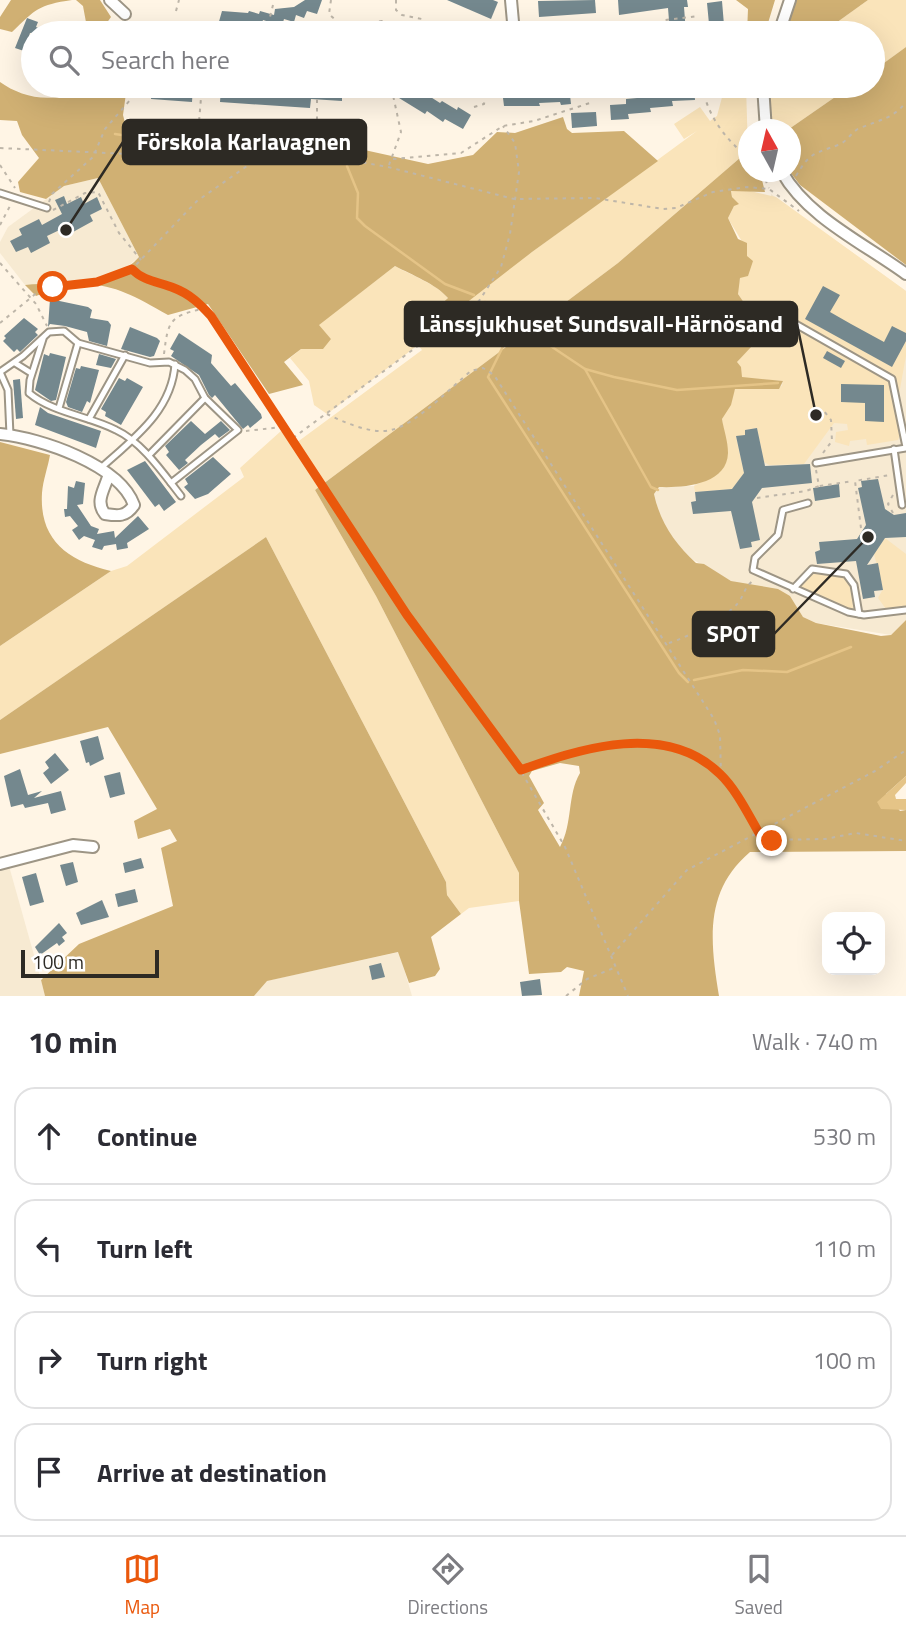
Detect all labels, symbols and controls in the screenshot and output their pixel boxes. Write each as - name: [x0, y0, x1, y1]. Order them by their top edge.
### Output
- search box: [21, 21, 885, 98]
- text: Search here: [101, 40, 230, 79]
- icon: search: [45, 41, 83, 79]
- north arrow: [738, 119, 801, 182]
- callout: Förskola Karlavagnen: [123, 120, 366, 164]
- text: Förskola Karlavagnen: [137, 124, 351, 159]
- route start: [37, 271, 68, 302]
- callout: Länssjukhuset Sundsvall-Härnösand: [405, 302, 797, 346]
- text: Länssjukhuset Sundsvall-Härnösand: [419, 306, 783, 341]
- callout: SPOT: [693, 612, 774, 656]
- text: SPOT: [707, 616, 760, 651]
- route end: [756, 825, 787, 856]
- map controls: [822, 912, 885, 975]
- button: locate: [822, 912, 885, 975]
- scale bar: [21, 947, 159, 979]
- text: 100 m: [32, 947, 84, 976]
- text: 10 min: [28, 1019, 118, 1065]
- text: Walk · 740 m: [752, 1024, 878, 1059]
- icon: ahead: [30, 1117, 68, 1155]
- text: Continue: [97, 1117, 197, 1156]
- text: 530 m: [813, 1119, 876, 1154]
- icon: left: [30, 1229, 68, 1267]
- text: Turn left: [97, 1229, 192, 1268]
- text: 110 m: [813, 1231, 876, 1266]
- icon: right: [30, 1341, 68, 1379]
- text: Turn right: [97, 1341, 208, 1380]
- text: 100 m: [813, 1343, 876, 1378]
- icon: arrive: [30, 1453, 68, 1491]
- text: Arrive at destination: [97, 1453, 327, 1492]
- tab: Map: [123, 1550, 161, 1621]
- tab: Directions: [408, 1550, 488, 1621]
- tab: Saved: [734, 1550, 783, 1621]

